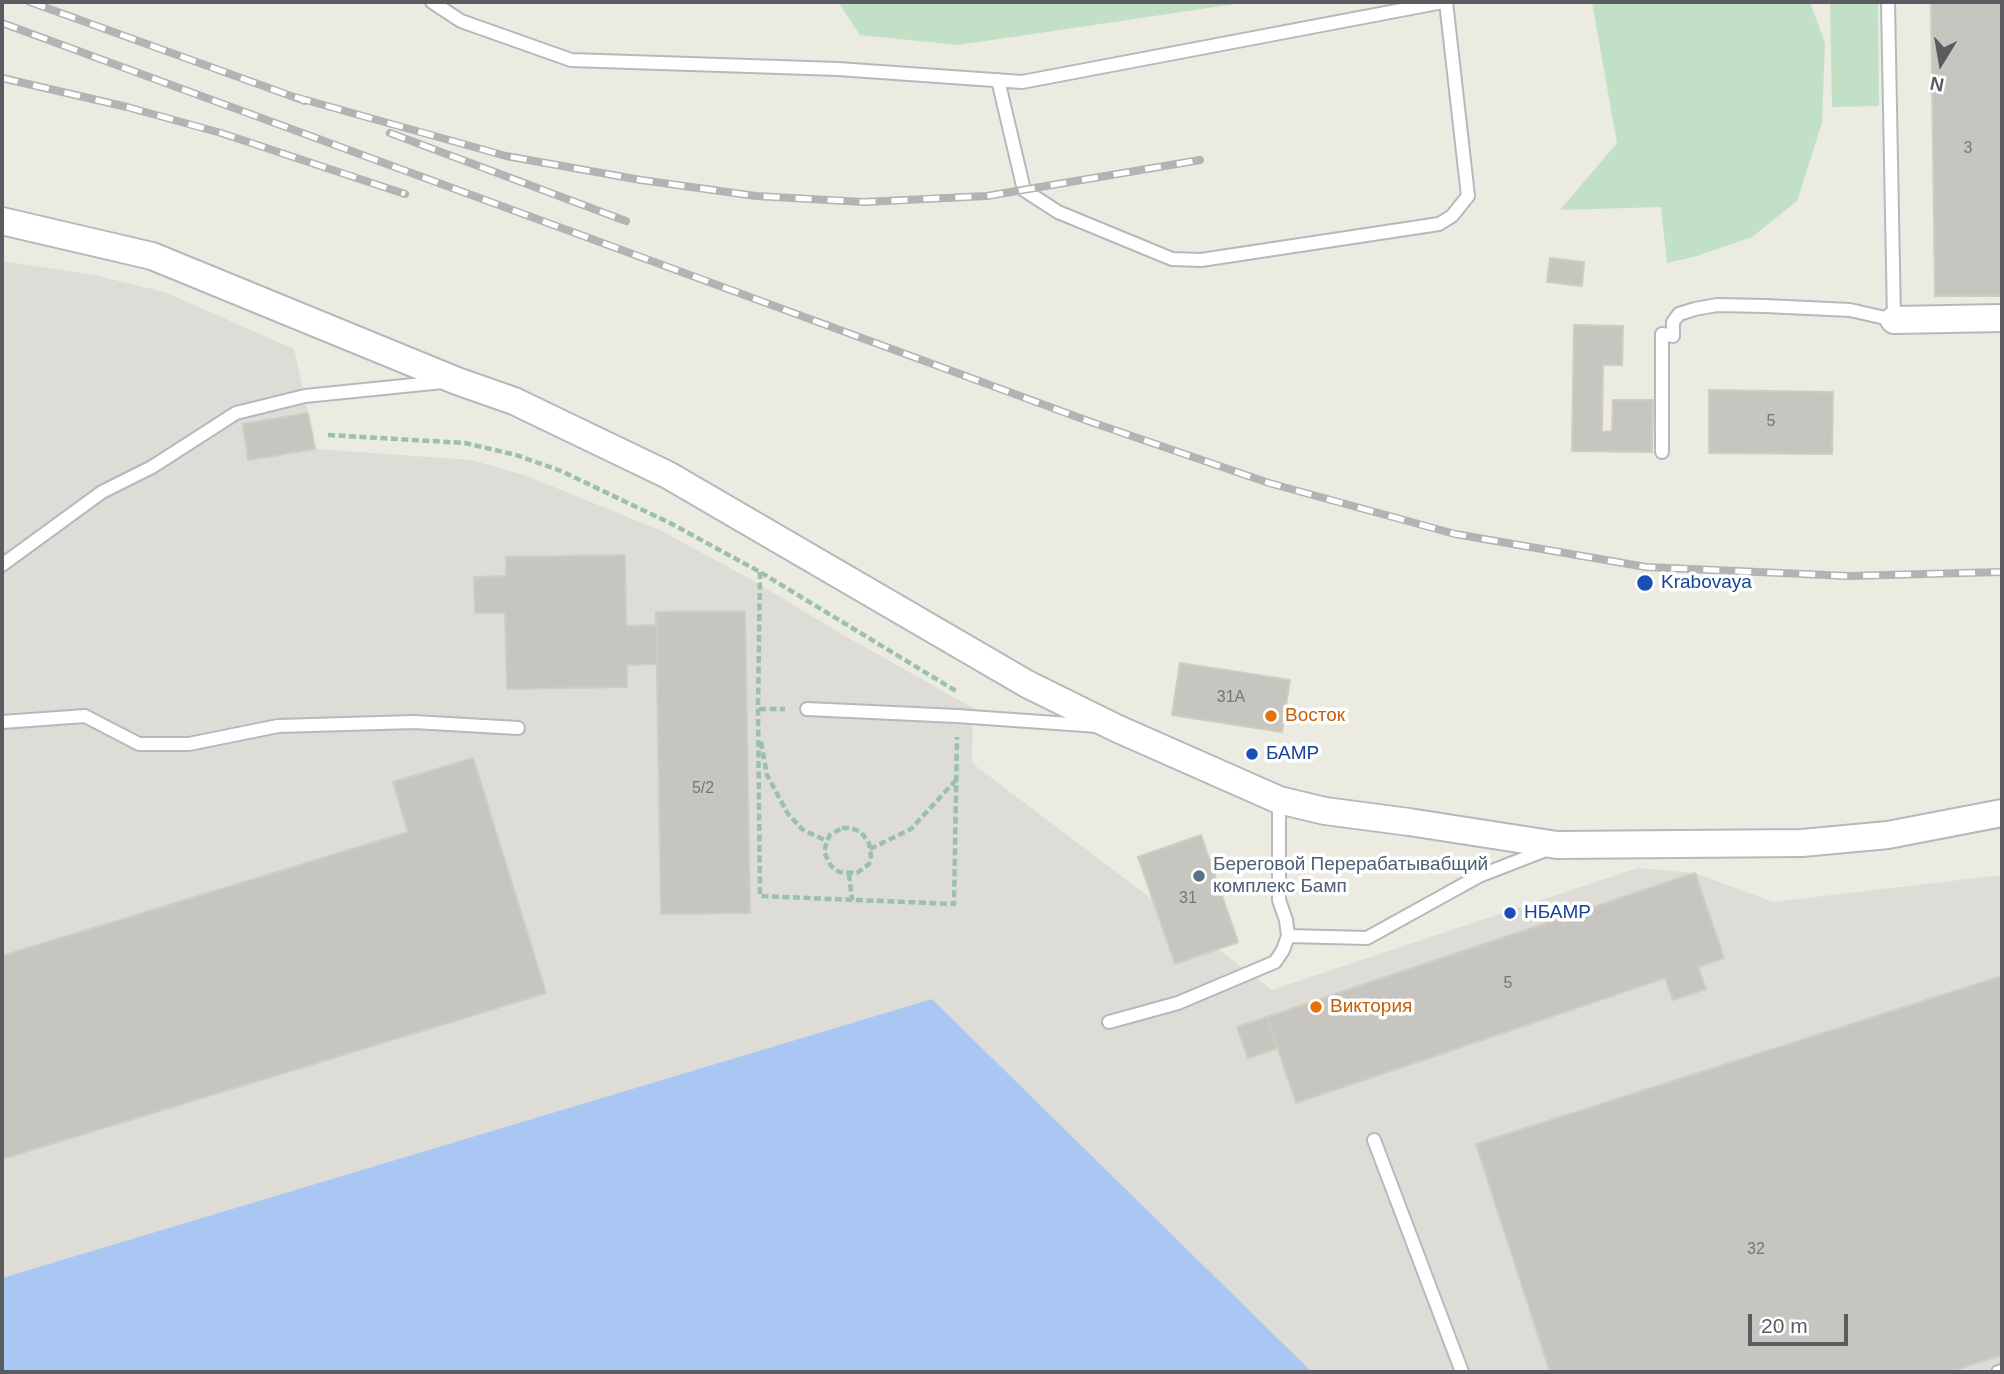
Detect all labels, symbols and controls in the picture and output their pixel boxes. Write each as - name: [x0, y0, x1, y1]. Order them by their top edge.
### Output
- north arrow: [1906, 28, 1976, 98]
- text: N: [1928, 72, 1946, 96]
- house number: 3: [1964, 139, 1972, 159]
- house number: 5: [1767, 412, 1775, 432]
- place label: Krabovaya: [1661, 572, 1752, 594]
- marker: Krabovaya: [1635, 573, 1655, 593]
- house number: 31А: [1217, 688, 1245, 708]
- place label: Восток: [1285, 705, 1345, 727]
- marker: Восток: [1263, 708, 1279, 724]
- place label: БАМР: [1266, 743, 1319, 765]
- marker: БАМР: [1244, 746, 1260, 762]
- house number: 5/2: [692, 779, 714, 799]
- place label: Береговой Перерабатывабщий комплекс Бамп: [1213, 854, 1488, 898]
- marker: Береговой Перерабатывабщий комплекс Бамп: [1191, 868, 1207, 884]
- house number: 31: [1179, 889, 1197, 909]
- place label: НБАМР: [1524, 902, 1591, 924]
- marker: НБАМР: [1502, 905, 1518, 921]
- house number: 5: [1504, 974, 1512, 994]
- place label: Виктория: [1330, 996, 1412, 1018]
- marker: Виктория: [1308, 999, 1324, 1015]
- house number: 32: [1747, 1240, 1765, 1260]
- scale bar: [1752, 1300, 1852, 1344]
- text: 20 m: [1761, 1314, 1808, 1337]

